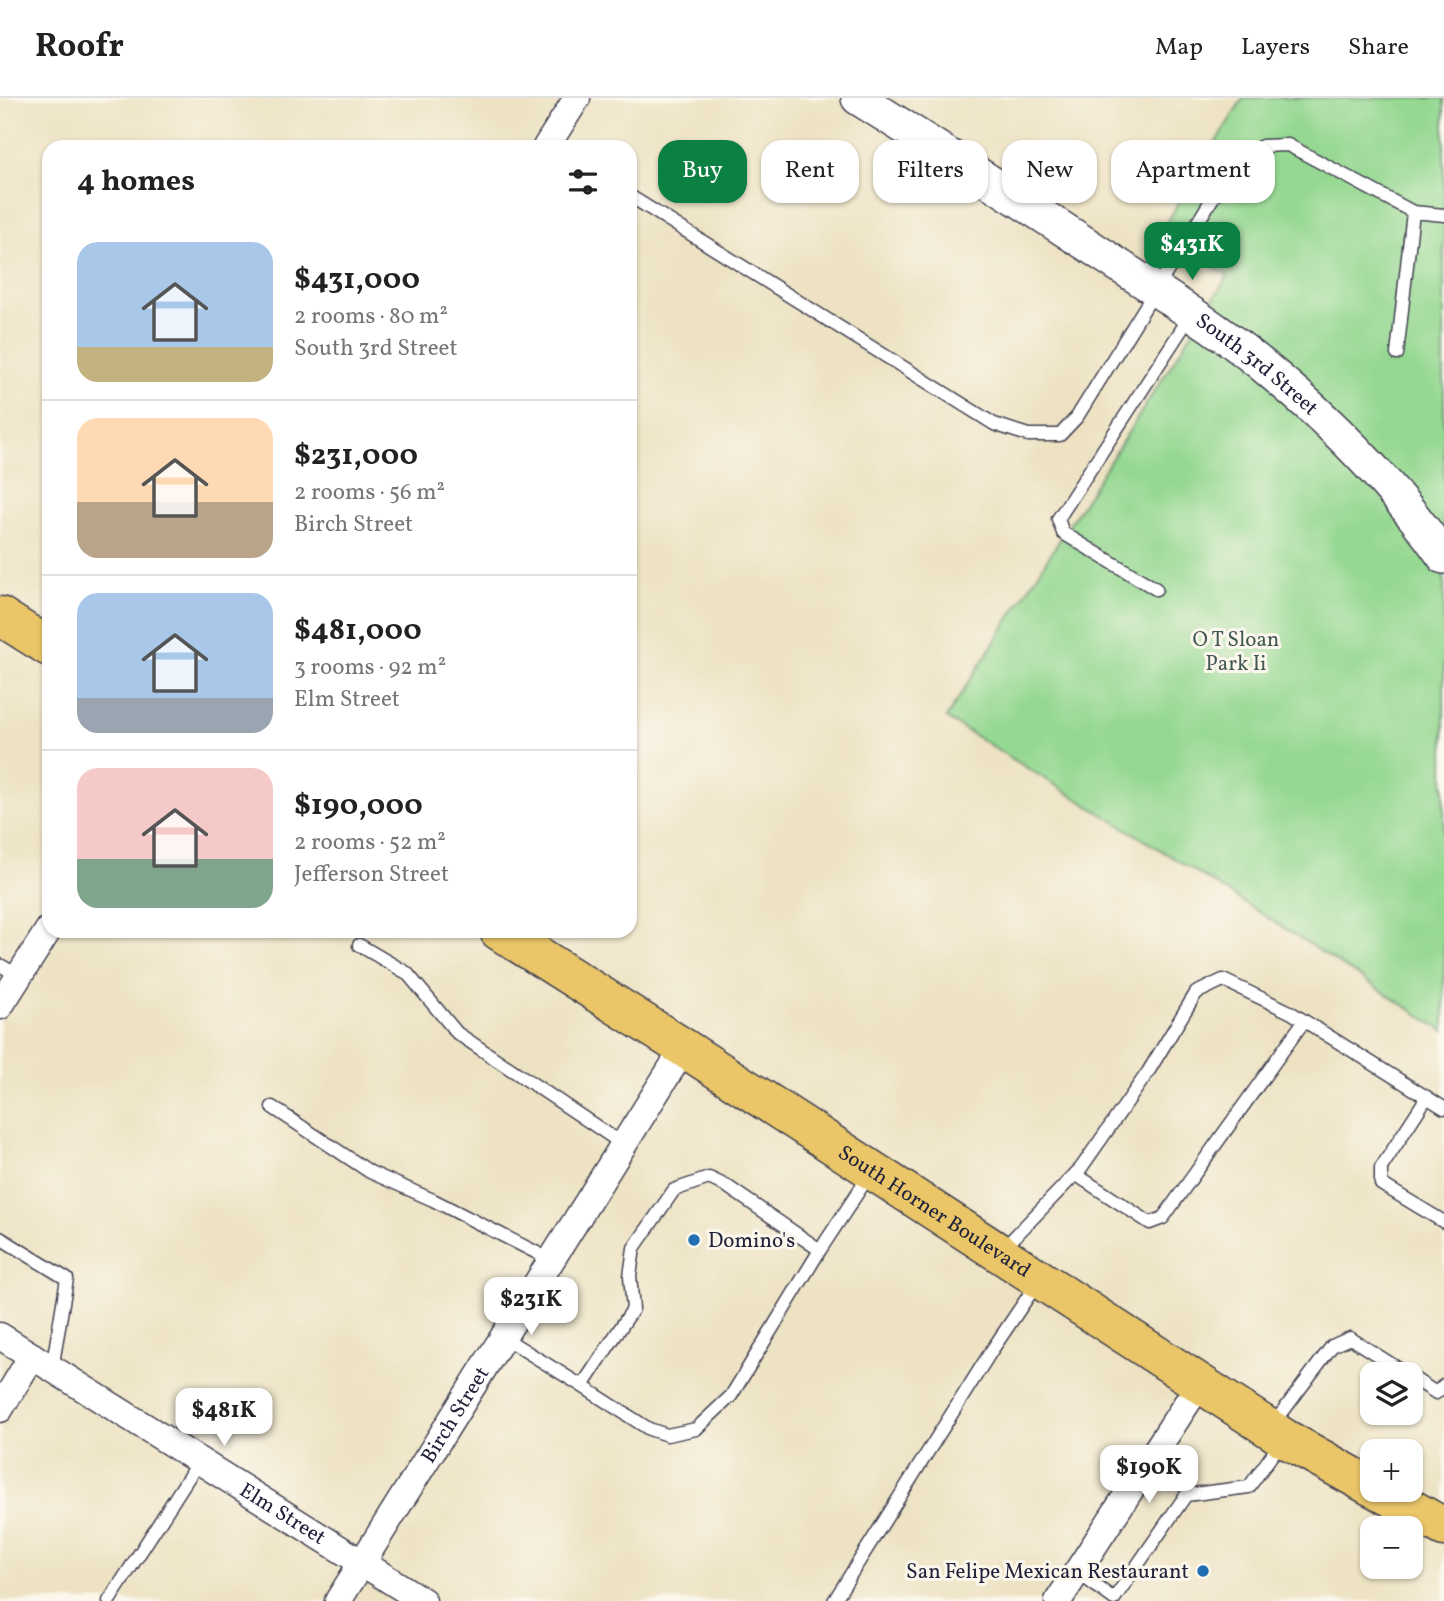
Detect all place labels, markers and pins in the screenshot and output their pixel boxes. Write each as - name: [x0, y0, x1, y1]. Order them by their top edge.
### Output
- pin: $431K: [1143, 222, 1241, 282]
- place label: Domino's: [708, 1227, 795, 1256]
- marker: Domino's: [686, 1232, 702, 1248]
- pin: $231K: [482, 1278, 580, 1337]
- pin: $481K: [175, 1388, 273, 1448]
- pin: $190K: [1100, 1446, 1198, 1505]
- place label: San Felipe Mexican Restaurant: [906, 1558, 1189, 1587]
- marker: San Felipe Mexican Restaurant: [1195, 1563, 1211, 1579]

